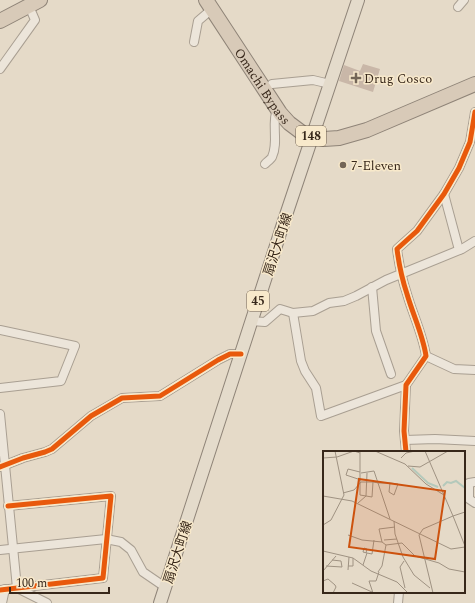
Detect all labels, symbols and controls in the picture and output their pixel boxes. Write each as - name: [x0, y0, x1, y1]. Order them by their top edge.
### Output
- street label: Omachi Bypass: [229, 44, 295, 130]
- place label: Drug Cosco: [364, 69, 432, 89]
- marker: Drug Cosco: [351, 73, 361, 83]
- road number: 148: [296, 126, 326, 146]
- place label: 7-Eleven: [351, 156, 401, 176]
- marker: 7-Eleven: [338, 160, 348, 170]
- street label: 扇沢大町線: [258, 210, 298, 278]
- road number: 45: [247, 291, 269, 311]
- inset map: [323, 451, 465, 593]
- street label: 扇沢大町線: [158, 518, 198, 586]
- scale bar: [10, 569, 109, 595]
- text: 100 m: [16, 574, 47, 593]

